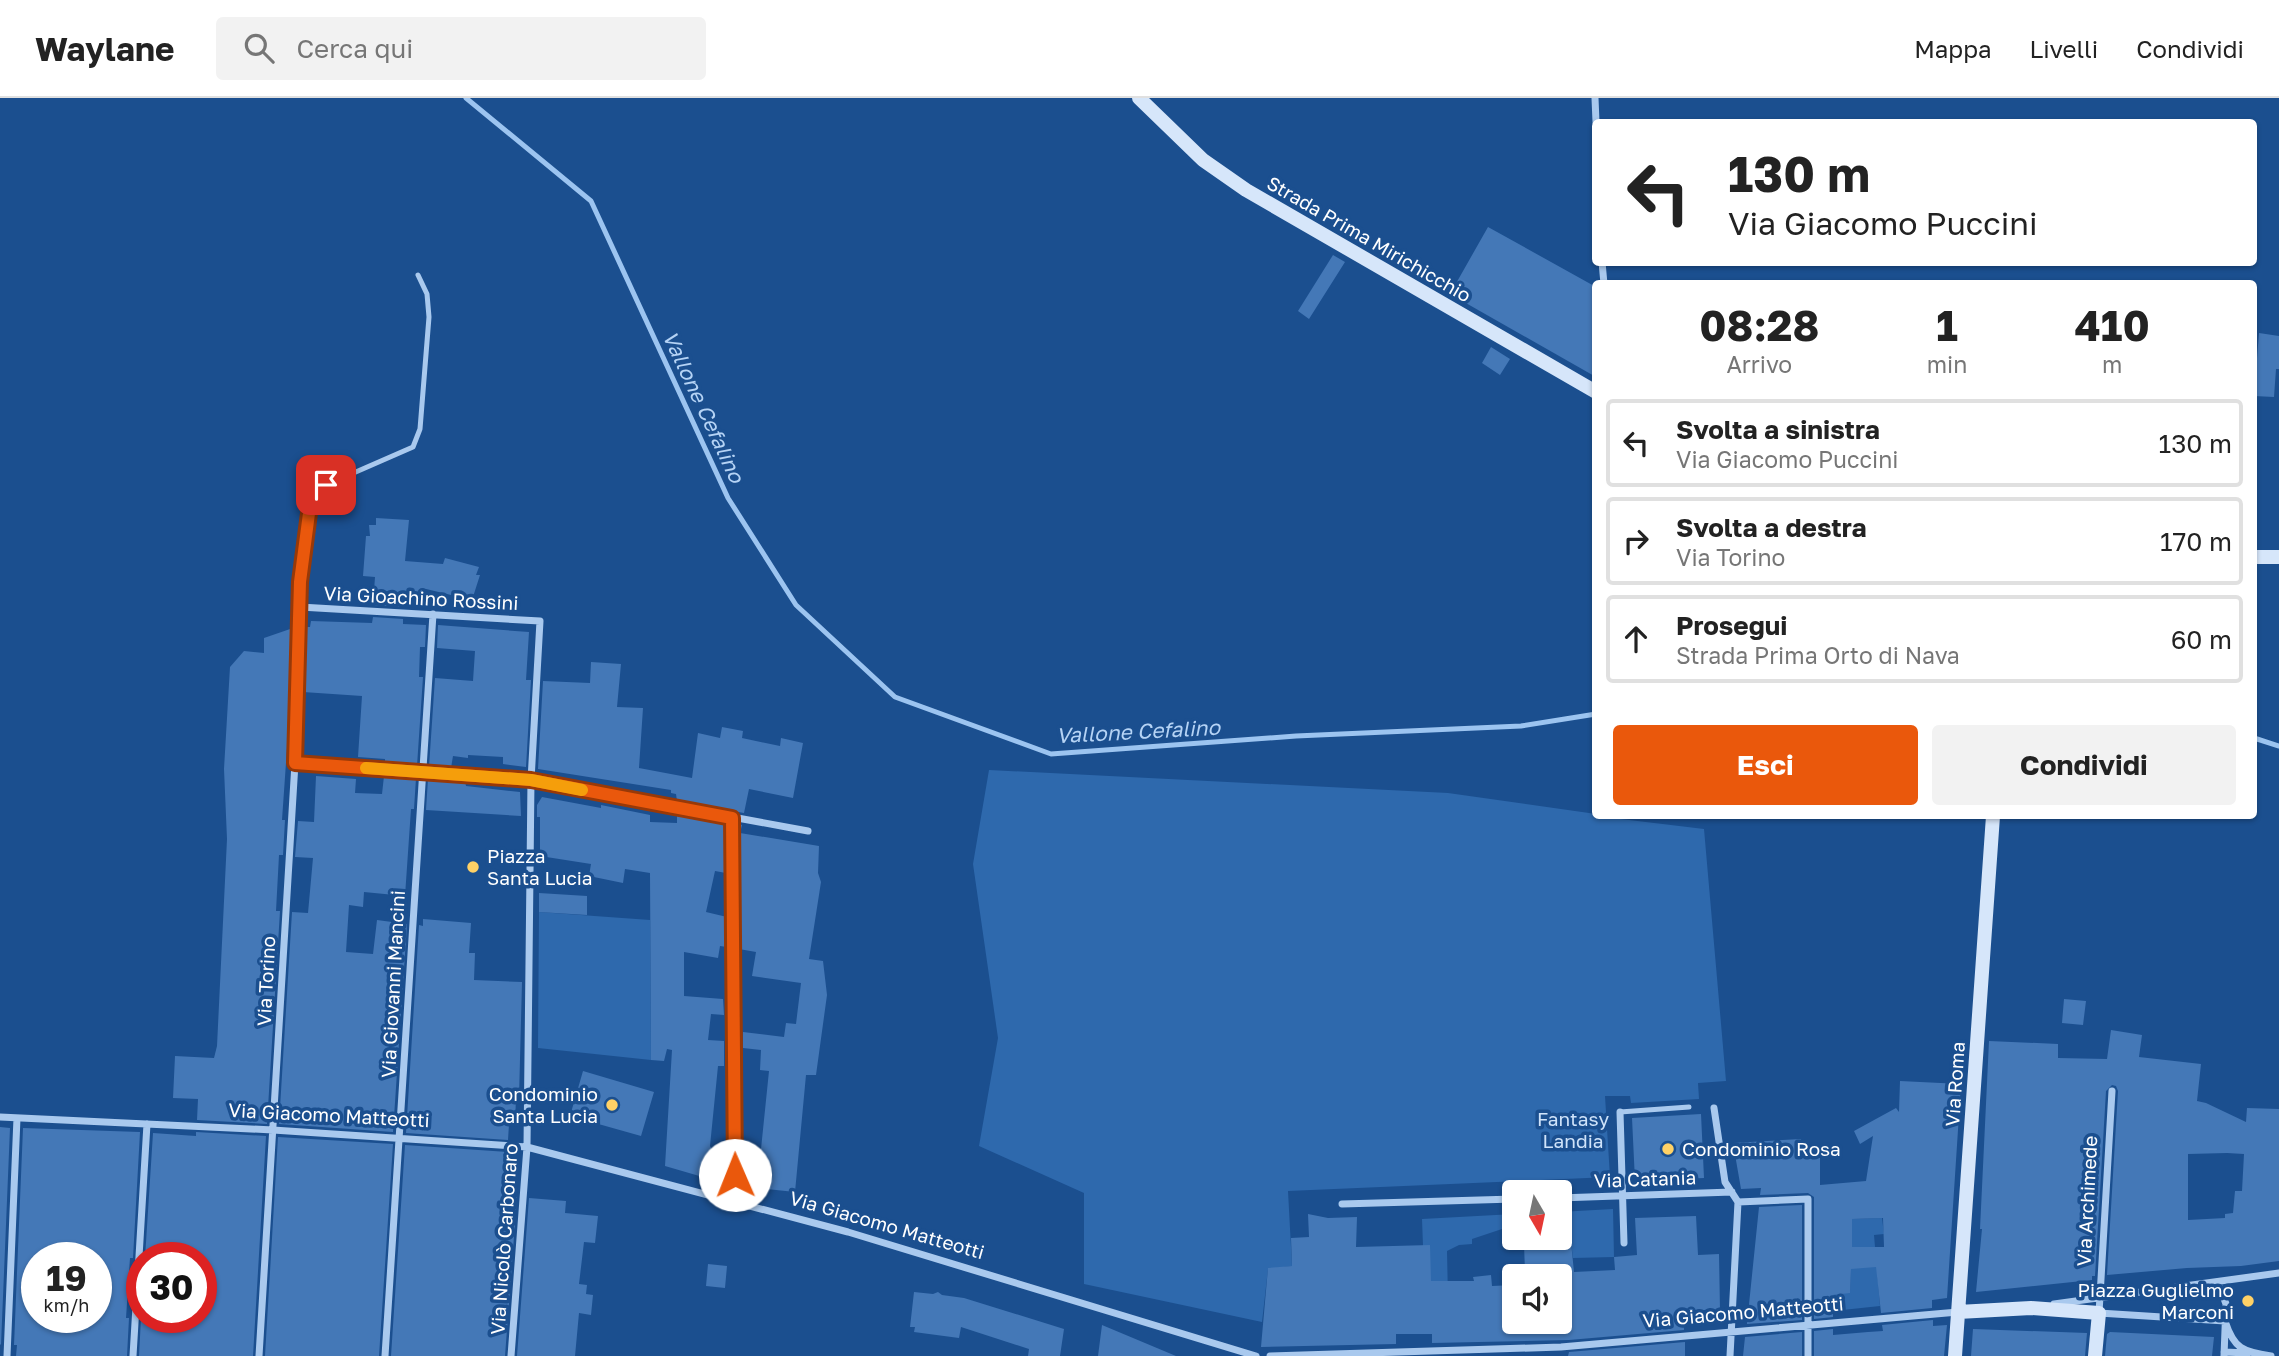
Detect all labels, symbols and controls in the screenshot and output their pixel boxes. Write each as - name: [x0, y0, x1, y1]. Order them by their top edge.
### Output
- search box: [216, 17, 706, 80]
- text: Waylane: [35, 29, 174, 68]
- icon: search: [240, 29, 278, 67]
- text: Cerca qui: [296, 33, 413, 64]
- text: Mappa: [1914, 34, 1991, 63]
- text: Livelli: [2029, 34, 2098, 63]
- text: Condividi: [2136, 34, 2244, 63]
- text: 130 m: [1728, 144, 1870, 203]
- icon: left: [1613, 147, 1704, 238]
- street label: Strada Prima Mirichicchio: [1263, 171, 1475, 306]
- text: Via Giacomo Puccini: [1728, 204, 2038, 242]
- text: 08:28: [1699, 300, 1819, 350]
- text: 1: [1936, 300, 1958, 350]
- text: 410: [2075, 300, 2150, 350]
- water label: Vallone Cefalino: [657, 327, 751, 488]
- text: Arrivo: [1726, 350, 1792, 378]
- text: min: [1927, 350, 1967, 378]
- text: m: [2102, 350, 2122, 378]
- text: Svolta a sinistra: [1676, 414, 1880, 445]
- icon: left: [1617, 424, 1655, 462]
- text: 130 m: [2159, 428, 2232, 459]
- text: Via Giacomo Puccini: [1676, 445, 1898, 473]
- pin: [296, 455, 356, 515]
- icon: arrive: [307, 466, 345, 504]
- text: Svolta a destra: [1676, 512, 1867, 543]
- icon: right: [1617, 522, 1655, 560]
- text: 170 m: [2160, 526, 2232, 557]
- text: Via Torino: [1676, 543, 1785, 571]
- street label: Via Gioachino Rossini: [323, 581, 519, 614]
- text: Prosegui: [1676, 610, 1787, 641]
- icon: ahead: [1617, 620, 1655, 658]
- text: 60 m: [2171, 624, 2232, 655]
- text: Strada Prima Orto di Nava: [1676, 641, 1960, 669]
- water label: Vallone Cefalino: [1055, 714, 1222, 748]
- button: Esci: [1613, 725, 1918, 805]
- button: Condividi: [1932, 725, 2236, 805]
- place label: Piazza Santa Lucia: [487, 844, 593, 889]
- marker: Piazza Santa Lucia: [465, 859, 481, 875]
- street label: Via Giovanni Mancini: [376, 890, 409, 1078]
- street label: Via Torino: [252, 935, 279, 1027]
- street label: Via Roma: [1940, 1041, 1969, 1127]
- place label: Condominio Santa Lucia: [489, 1082, 598, 1127]
- marker: Condominio Santa Lucia: [604, 1097, 620, 1113]
- street label: Via Giacomo Matteotti: [228, 1098, 430, 1131]
- park label: Fantasy Landia: [1537, 1107, 1609, 1152]
- street label: Via Archimede: [2072, 1135, 2101, 1267]
- place label: Condominio Rosa: [1682, 1137, 1841, 1160]
- position arrow: [698, 1138, 772, 1212]
- marker: Condominio Rosa: [1660, 1141, 1676, 1157]
- street label: Via Nicolò Carbonaro: [485, 1142, 522, 1335]
- street label: Via Catania: [1593, 1165, 1697, 1192]
- north arrow: [1502, 1180, 1572, 1250]
- map controls: [1502, 1180, 1572, 1334]
- street label: Via Giacomo Matteotti: [787, 1186, 987, 1263]
- speed limit sign: 30: [126, 1242, 217, 1333]
- text: 19: [46, 1257, 87, 1299]
- button: sound: [1502, 1264, 1572, 1334]
- place label: Piazza Guglielmo Marconi: [2078, 1278, 2234, 1323]
- street label: Via Giacomo Matteotti: [1642, 1291, 1844, 1332]
- marker: Piazza Guglielmo Marconi: [2240, 1293, 2256, 1309]
- text: km/h: [44, 1294, 89, 1316]

